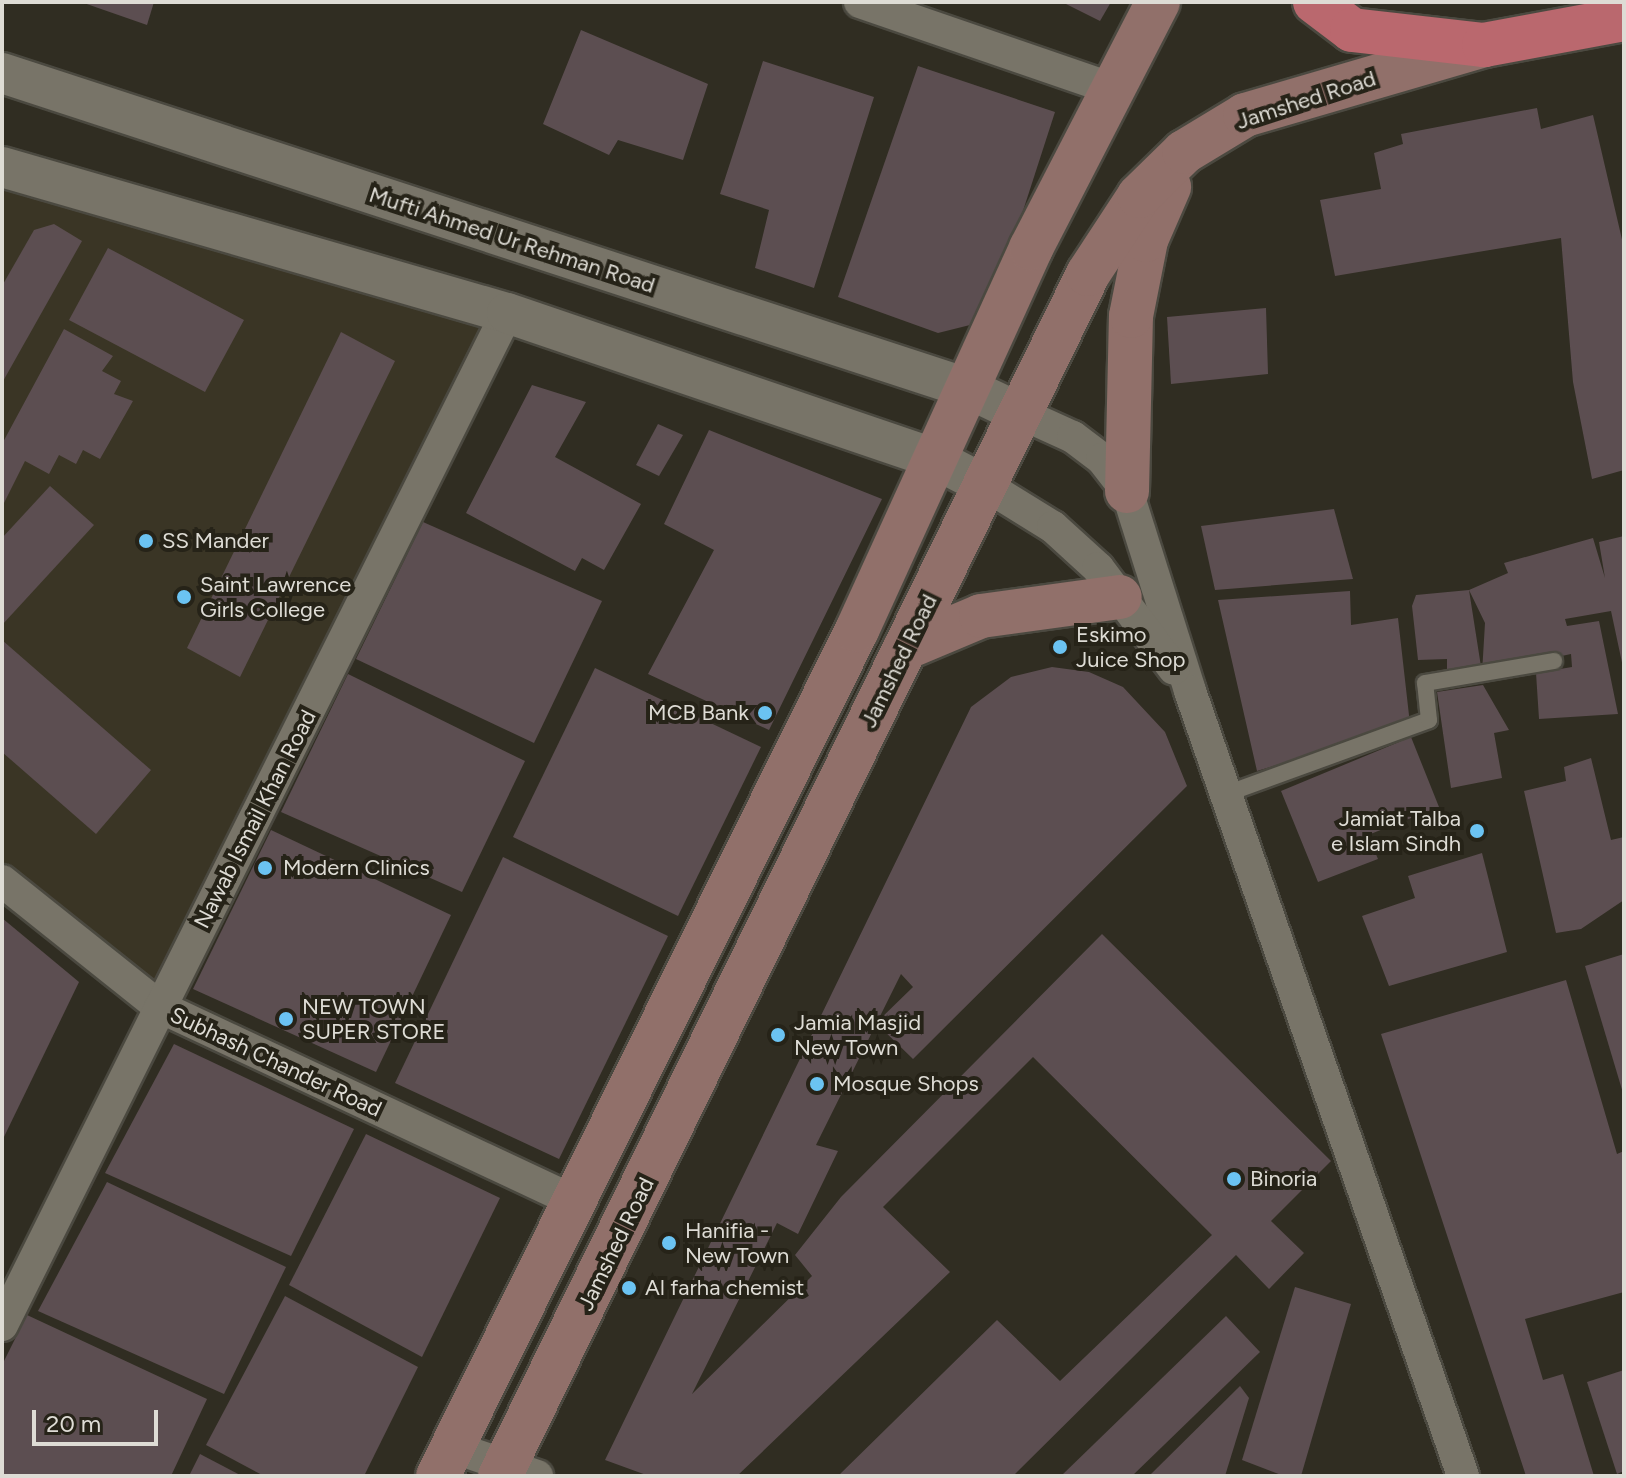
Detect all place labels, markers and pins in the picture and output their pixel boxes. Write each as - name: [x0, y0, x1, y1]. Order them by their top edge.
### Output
- place label: SS Mander: [162, 528, 269, 554]
- marker: SS Mander: [137, 532, 155, 550]
- place label: Saint Lawrence Girls College: [200, 571, 351, 622]
- marker: Saint Lawrence Girls College: [175, 588, 193, 606]
- place label: Eskimo Juice Shop: [1076, 621, 1186, 672]
- marker: Eskimo Juice Shop: [1051, 638, 1069, 656]
- place label: MCB Bank: [648, 700, 749, 726]
- marker: MCB Bank: [756, 704, 774, 722]
- place label: Jamiat Talba e Islam Sindh: [1331, 805, 1461, 856]
- marker: Jamiat Talba e Islam Sindh: [1468, 822, 1486, 840]
- place label: Modern Clinics: [283, 855, 430, 881]
- marker: Modern Clinics: [254, 857, 276, 879]
- place label: NEW TOWN SUPER STORE: [302, 993, 446, 1044]
- place label: Jamia Masjid New Town: [794, 1009, 921, 1060]
- marker: NEW TOWN SUPER STORE: [277, 1010, 295, 1028]
- marker: Jamia Masjid New Town: [769, 1026, 787, 1044]
- place label: Mosque Shops: [833, 1071, 979, 1097]
- marker: Mosque Shops: [808, 1075, 826, 1093]
- place label: Binoria: [1250, 1166, 1317, 1192]
- marker: Binoria: [1225, 1170, 1243, 1188]
- place label: Hanifia - New Town: [685, 1217, 789, 1268]
- marker: Hanifia - New Town: [660, 1234, 678, 1252]
- place label: Al farha chemist: [645, 1275, 804, 1301]
- marker: Al farha chemist: [620, 1279, 638, 1297]

